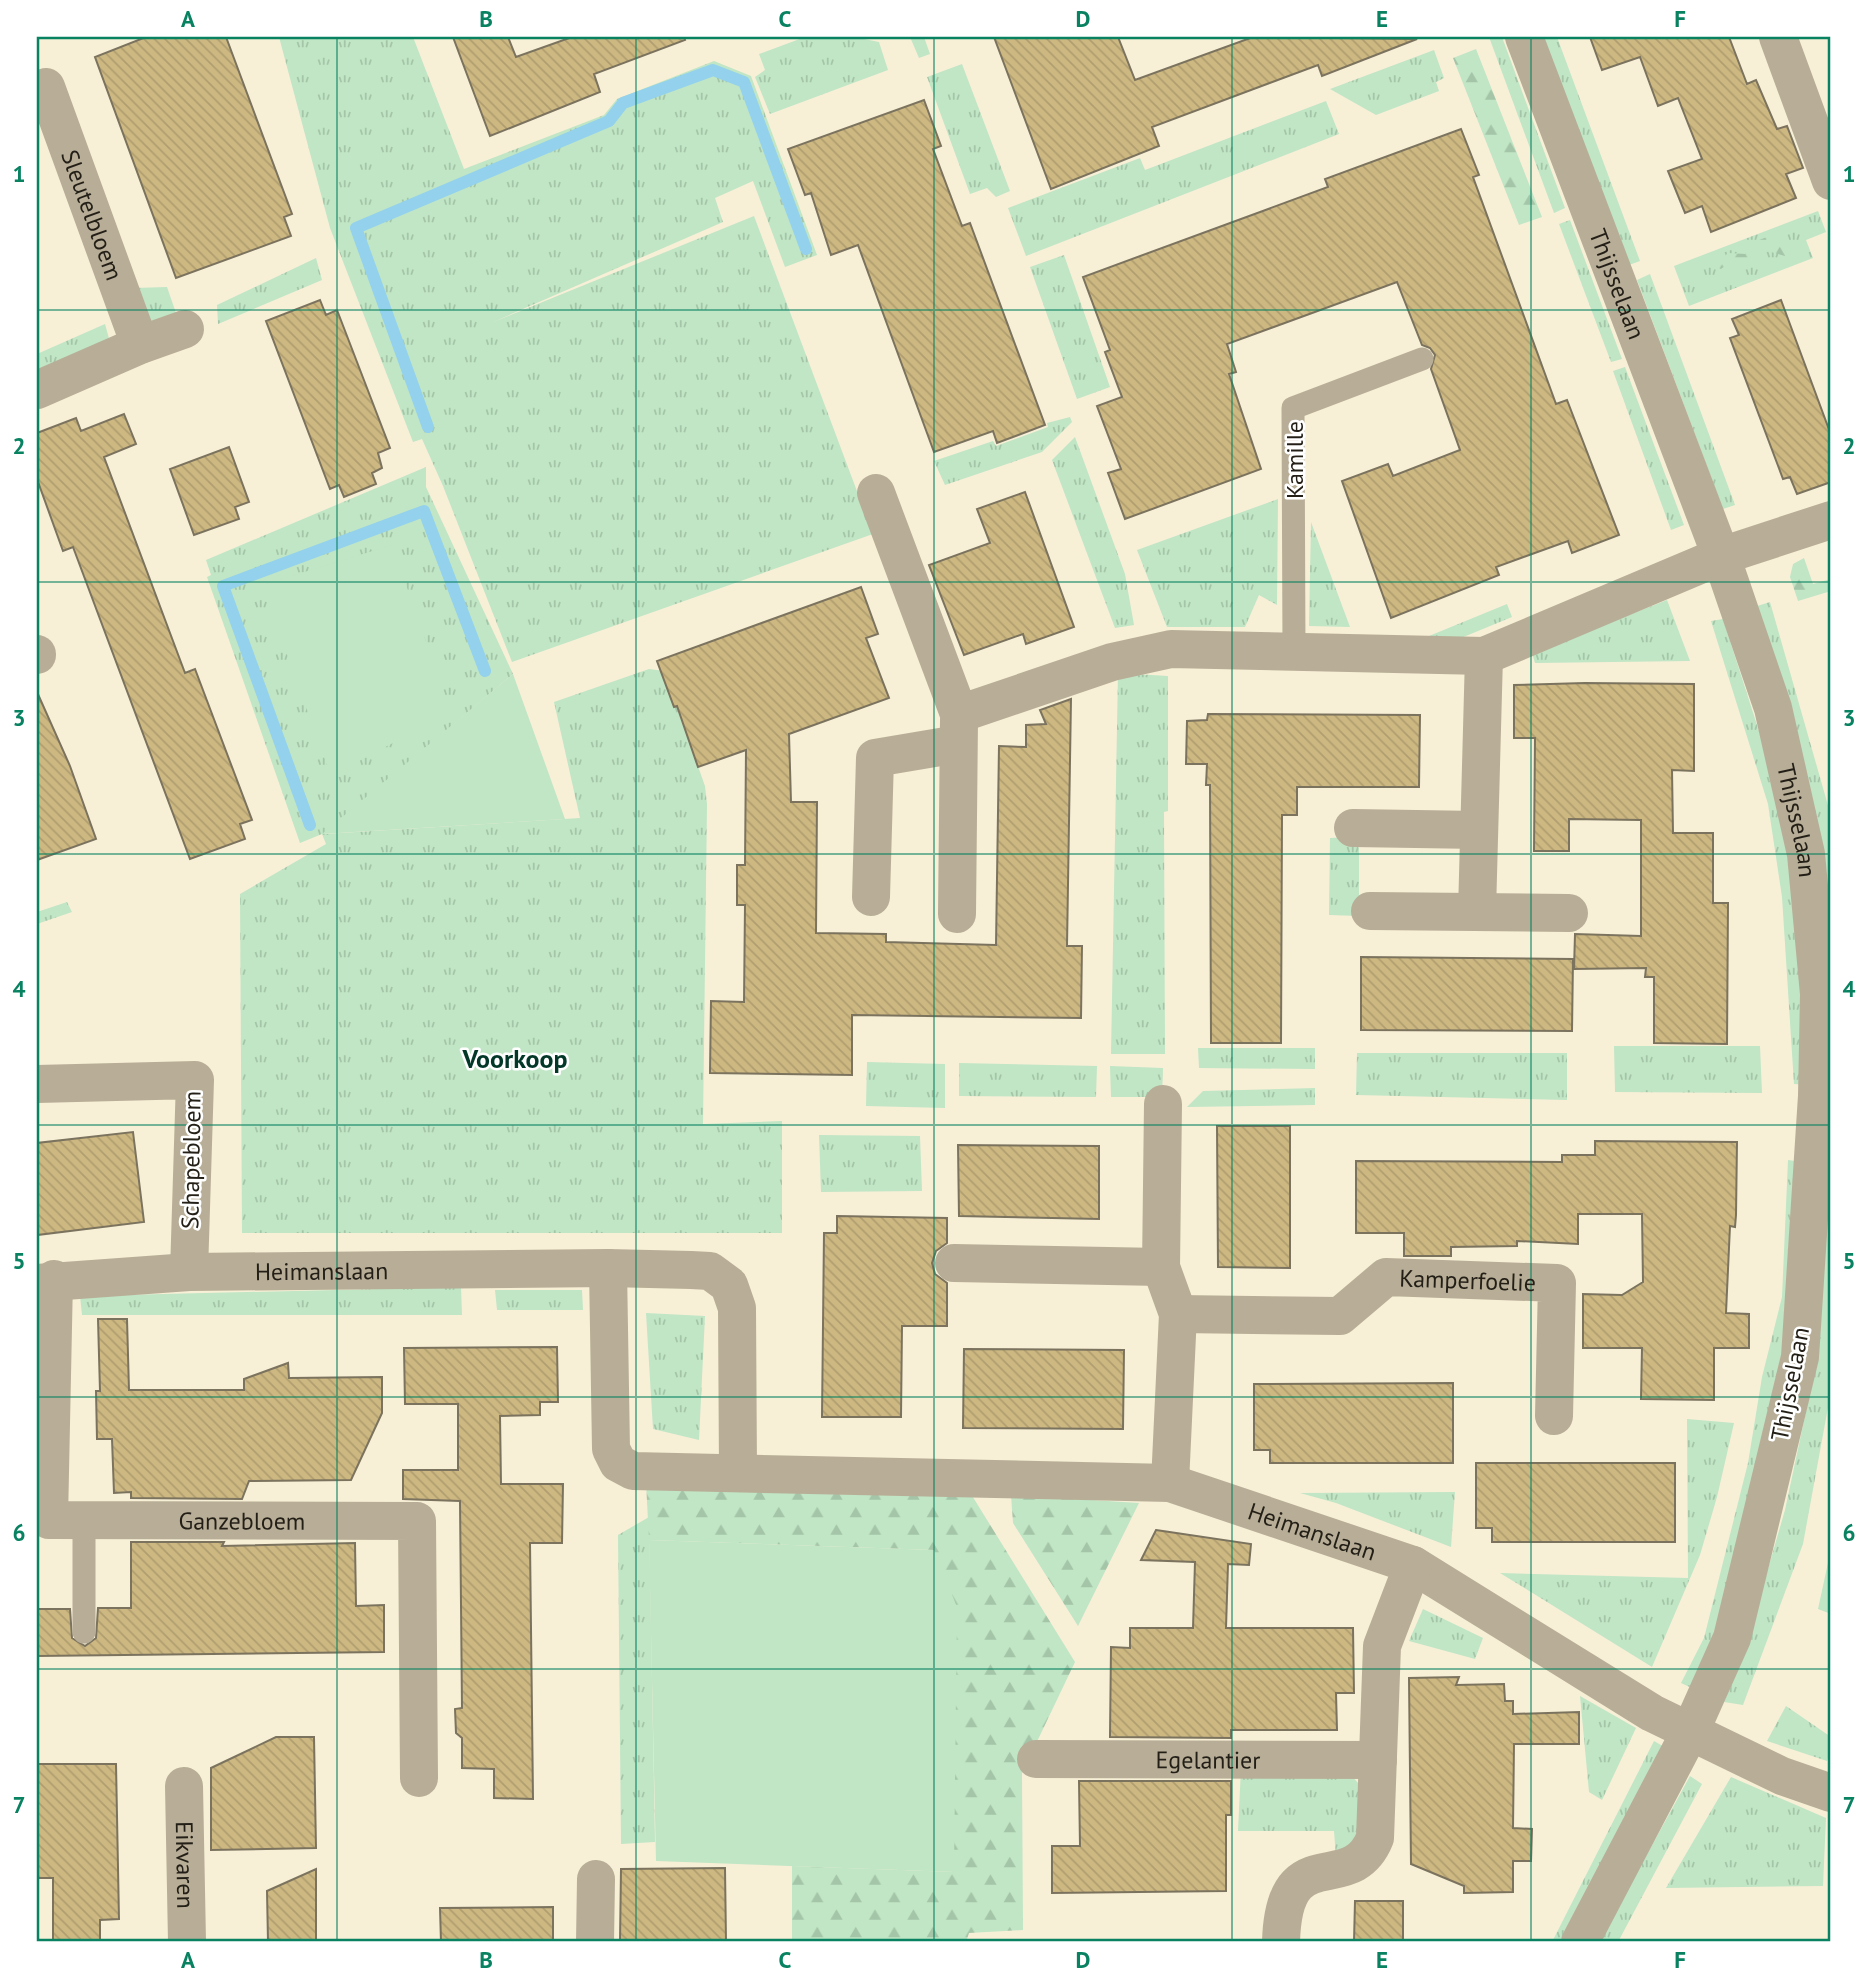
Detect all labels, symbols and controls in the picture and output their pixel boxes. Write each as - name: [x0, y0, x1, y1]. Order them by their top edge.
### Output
- text: A: [181, 4, 195, 33]
- text: B: [479, 4, 493, 33]
- text: C: [779, 4, 792, 33]
- text: D: [1076, 4, 1090, 33]
- text: E: [1376, 4, 1388, 33]
- text: F: [1674, 4, 1686, 33]
- street label: Sleutelbloem: [55, 145, 130, 284]
- text: 1: [12, 159, 26, 188]
- text: 1: [1842, 159, 1856, 188]
- street label: Thijsselaan: [1583, 224, 1653, 343]
- street label: Kamille: [1279, 421, 1310, 499]
- text: 2: [12, 431, 26, 460]
- text: 2: [1842, 431, 1856, 460]
- text: 3: [12, 703, 26, 732]
- text: 3: [1842, 703, 1856, 732]
- street label: Thijsselaan: [1771, 761, 1824, 879]
- text: 4: [12, 974, 26, 1003]
- text: 4: [1842, 974, 1856, 1003]
- district label: Voorkoop: [461, 1042, 568, 1075]
- street label: Schapebloem: [174, 1091, 208, 1229]
- text: 5: [12, 1246, 26, 1275]
- text: 5: [1842, 1246, 1856, 1275]
- street label: Heimanslaan: [255, 1255, 388, 1287]
- street label: Kamperfoelie: [1399, 1262, 1537, 1298]
- street label: Thijsselaan: [1764, 1324, 1816, 1444]
- street label: Heimanslaan: [1244, 1495, 1380, 1567]
- street label: Ganzebloem: [178, 1505, 305, 1536]
- text: 6: [12, 1518, 26, 1547]
- text: 6: [1842, 1518, 1856, 1547]
- street label: Egelantier: [1155, 1744, 1261, 1775]
- text: 7: [12, 1790, 26, 1819]
- text: 7: [1842, 1790, 1856, 1819]
- street label: Eikvaren: [169, 1821, 202, 1909]
- text: A: [181, 1945, 195, 1974]
- text: B: [479, 1945, 493, 1974]
- text: C: [779, 1945, 792, 1974]
- text: D: [1076, 1945, 1090, 1974]
- text: E: [1376, 1945, 1388, 1974]
- text: F: [1674, 1945, 1686, 1974]

